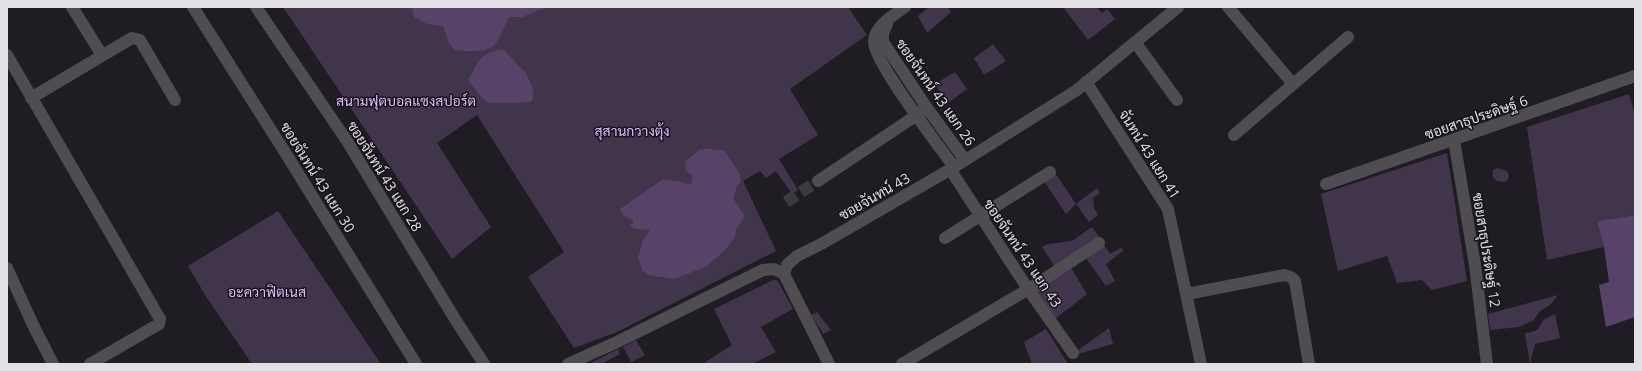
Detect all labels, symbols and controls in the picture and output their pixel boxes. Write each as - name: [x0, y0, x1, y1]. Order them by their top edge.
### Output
- street label: ซอยจันทน์ 43 แยก 26: [892, 35, 980, 149]
- street label: ซอยสาธุประดิษฐ์ 6: [1422, 90, 1530, 144]
- park label: สนามฟุตบอลแซงสปอร์ต: [336, 91, 476, 111]
- street label: จันทน์ 43 แยก 41: [1115, 106, 1185, 202]
- street label: ซอยจันทน์ 43 แยก 28: [343, 117, 427, 235]
- street label: ซอยจันทน์ 43 แยก 30: [276, 118, 360, 236]
- park label: สุสานกวางตุ้ง: [594, 121, 670, 141]
- street label: ซอยจันทน์ 43: [835, 168, 913, 224]
- street label: ซอยสาธุประดิษฐ์ 12: [1468, 191, 1505, 309]
- street label: ซอยจันทน์ 43 แยก 43: [980, 195, 1066, 311]
- park label: อะควาฟิตเนส: [228, 282, 306, 301]

